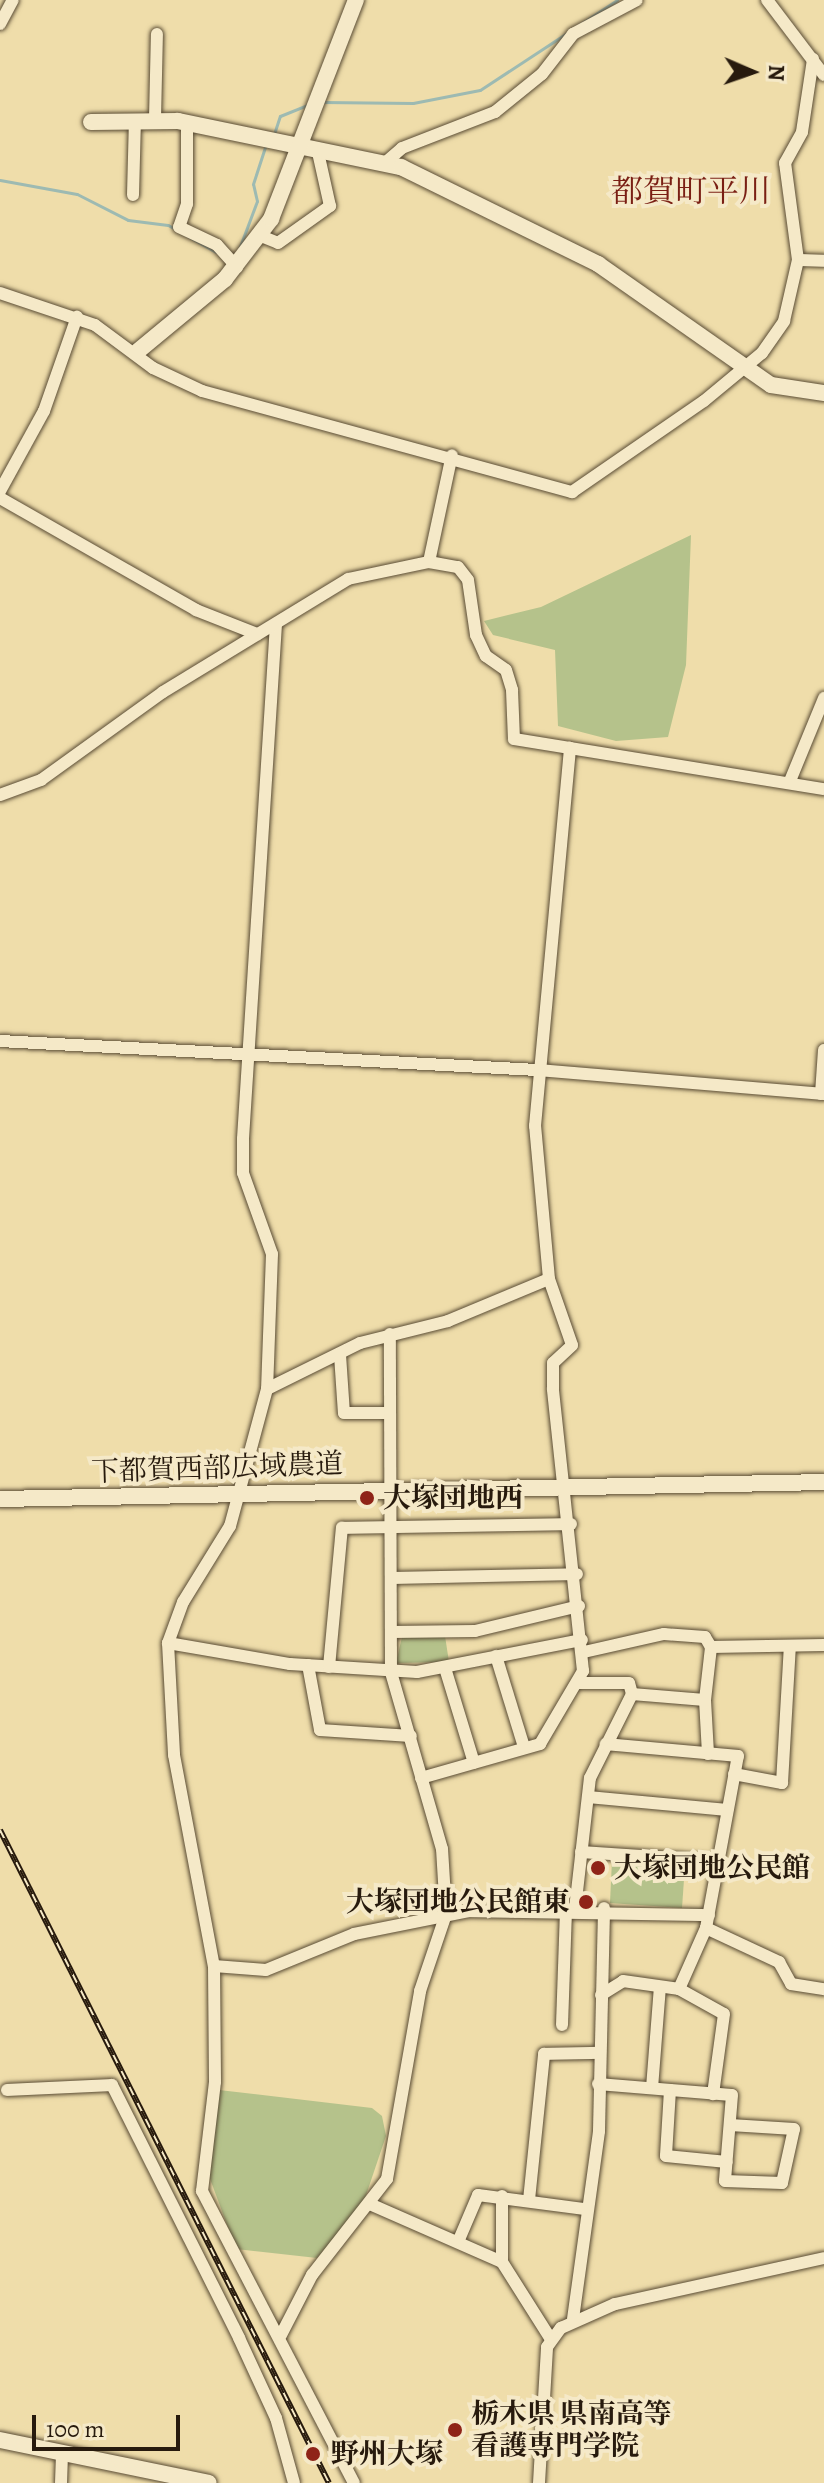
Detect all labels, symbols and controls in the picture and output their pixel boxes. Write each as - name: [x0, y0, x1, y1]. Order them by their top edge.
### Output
- north arrow: [712, 32, 792, 112]
- text: N: [761, 64, 791, 81]
- district label: 都賀町平川: [611, 172, 771, 210]
- street label: 下都賀西部広域農道: [90, 1447, 344, 1489]
- place label: 大塚団地西: [383, 1481, 523, 1515]
- marker: 大塚団地西: [358, 1489, 376, 1507]
- place label: 大塚団地公民館: [614, 1851, 810, 1885]
- marker: 大塚団地公民館: [589, 1859, 607, 1877]
- place label: 大塚団地公民館東: [346, 1885, 570, 1919]
- marker: 大塚団地公民館東: [577, 1893, 595, 1911]
- place label: 栃木県 県南高等 看護専門学院: [471, 2397, 672, 2463]
- scale bar: [36, 2399, 184, 2449]
- text: 100 m: [46, 2413, 105, 2445]
- marker: 栃木県 県南高等 看護専門学院: [446, 2421, 464, 2439]
- place label: 野州大塚: [331, 2437, 443, 2471]
- marker: 野州大塚: [302, 2443, 324, 2465]

